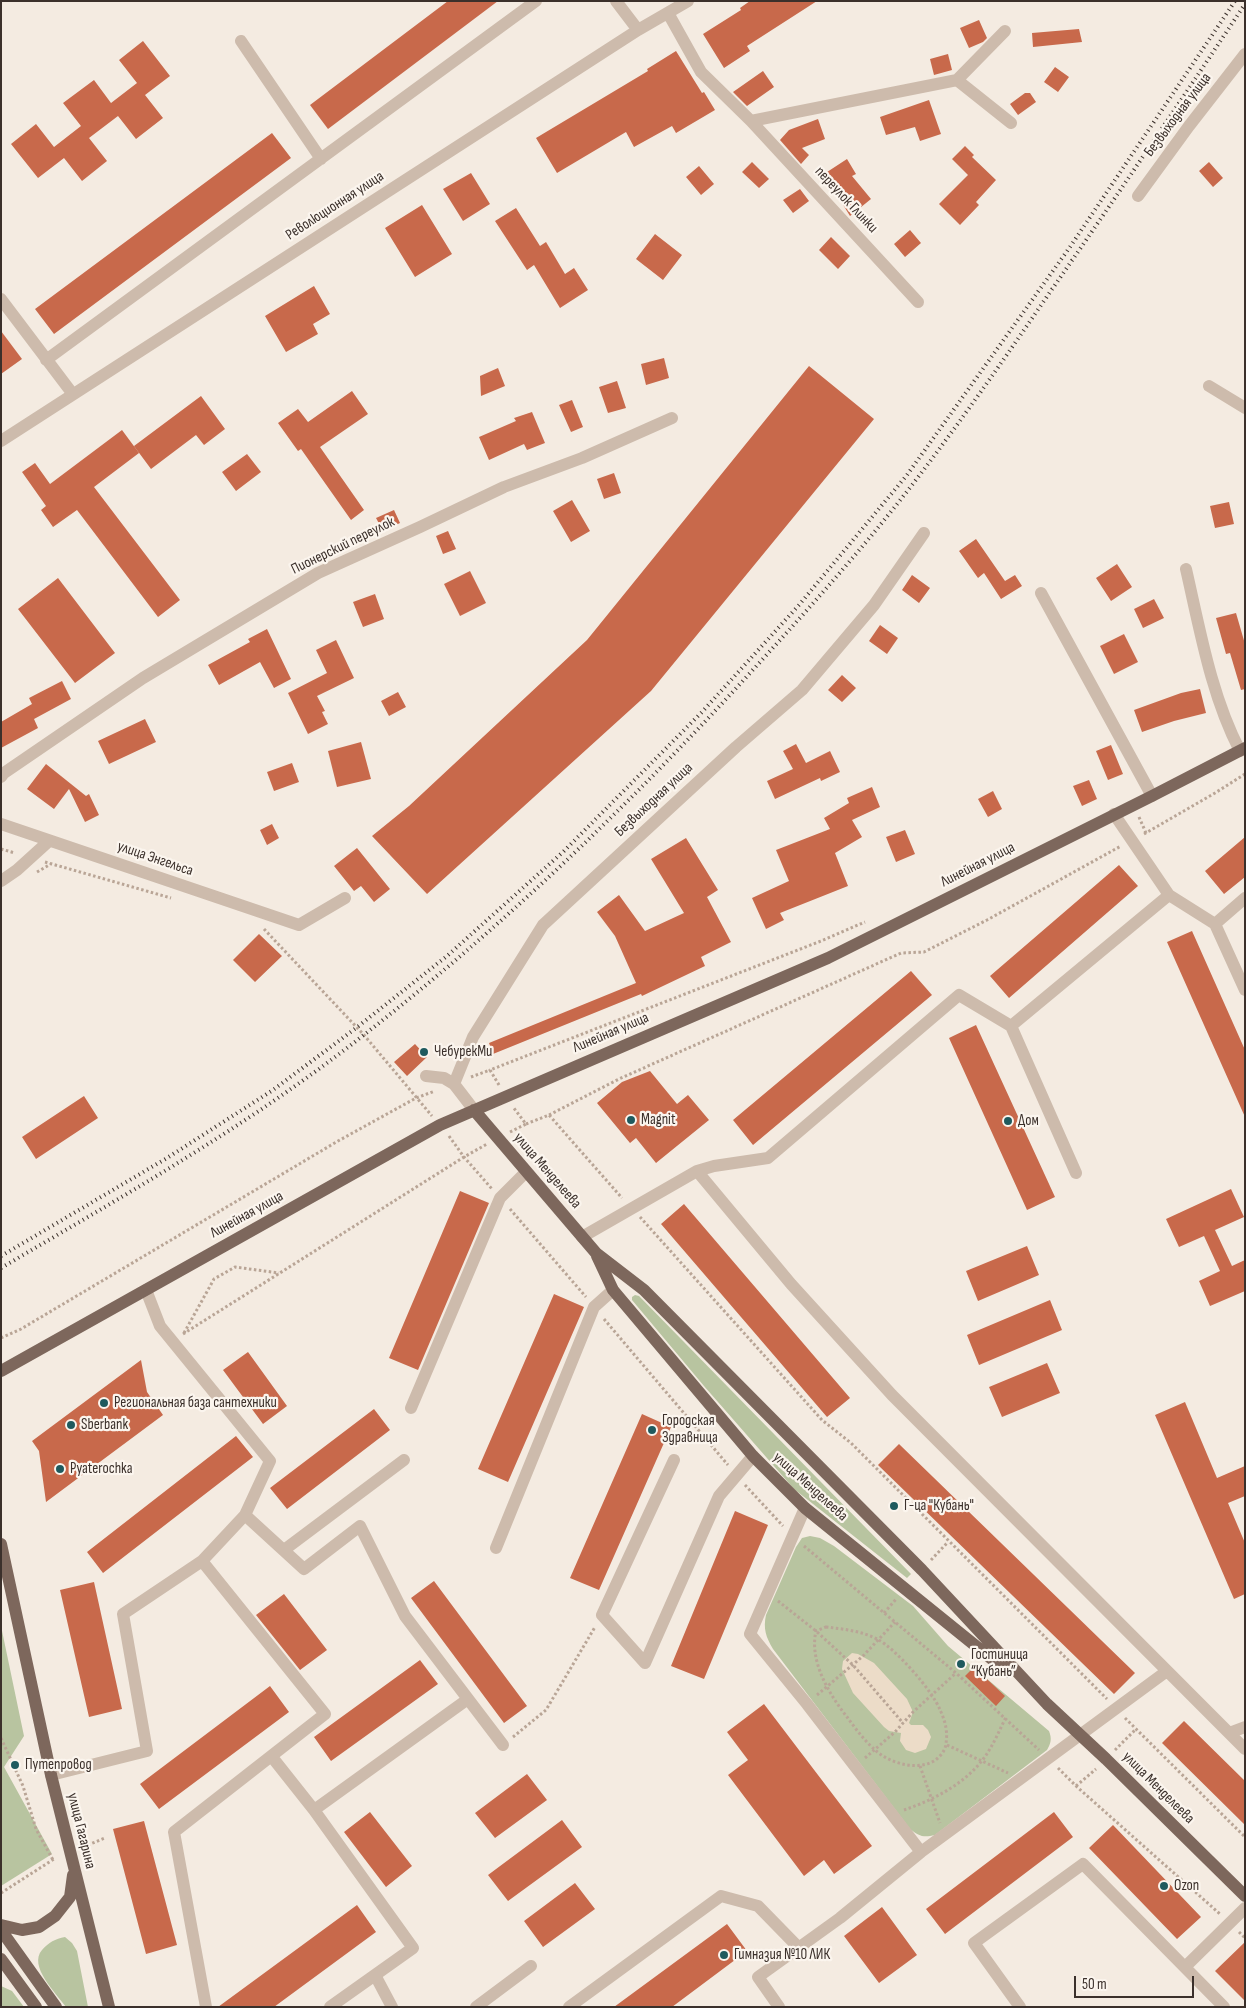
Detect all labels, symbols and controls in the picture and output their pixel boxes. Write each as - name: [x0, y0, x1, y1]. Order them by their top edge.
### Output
- street label: Безвыходная улица: [1141, 70, 1215, 160]
- street label: переулок Глинки: [811, 163, 881, 237]
- street label: Революционная улица: [283, 168, 387, 244]
- street label: Пионерский переулок: [288, 513, 398, 579]
- street label: Безвыходная улица: [611, 759, 697, 841]
- street label: улица Энгельса: [115, 838, 195, 880]
- street label: Линейная улица: [938, 839, 1018, 891]
- street label: Линейная улица: [570, 1009, 652, 1057]
- place label: ЧебурекМи: [434, 1043, 492, 1061]
- marker: ЧебурекМи: [418, 1046, 430, 1058]
- place label: Magnit: [641, 1111, 675, 1129]
- place label: Дом: [1018, 1112, 1039, 1130]
- marker: Magnit: [625, 1114, 637, 1126]
- marker: Дом: [1002, 1115, 1014, 1127]
- street label: улица Менделеева: [509, 1129, 585, 1213]
- street label: Линейная улица: [207, 1188, 287, 1242]
- place label: Региональная база сантехники: [114, 1394, 277, 1412]
- marker: Региональная база сантехники: [98, 1397, 110, 1409]
- place label: Городская Здравница: [662, 1412, 718, 1447]
- place label: Sberbank: [81, 1416, 128, 1434]
- marker: Sberbank: [65, 1419, 77, 1431]
- marker: Городская Здравница: [646, 1424, 658, 1436]
- street label: улица Менделеева: [769, 1449, 851, 1525]
- place label: Pyaterochka: [70, 1460, 133, 1478]
- marker: Pyaterochka: [54, 1463, 66, 1475]
- place label: Г-ца "Кубань": [904, 1497, 974, 1515]
- marker: Г-ца "Кубань": [888, 1500, 900, 1512]
- place label: Гостиница “Кубань”: [971, 1646, 1028, 1681]
- marker: Гостиница “Кубань”: [955, 1658, 967, 1670]
- street label: улица Менделеева: [1118, 1748, 1198, 1828]
- place label: Путепровод: [25, 1756, 92, 1774]
- marker: Путепровод: [9, 1759, 21, 1771]
- street label: улица Гагарина: [63, 1791, 99, 1871]
- place label: Ozon: [1174, 1877, 1199, 1895]
- marker: Ozon: [1158, 1880, 1170, 1892]
- place label: Гимназия №10 ЛИК: [734, 1946, 830, 1964]
- marker: Гимназия №10 ЛИК: [718, 1949, 730, 1961]
- scale bar: [1076, 1966, 1196, 1998]
- text: 50 m: [1082, 1975, 1107, 1994]

